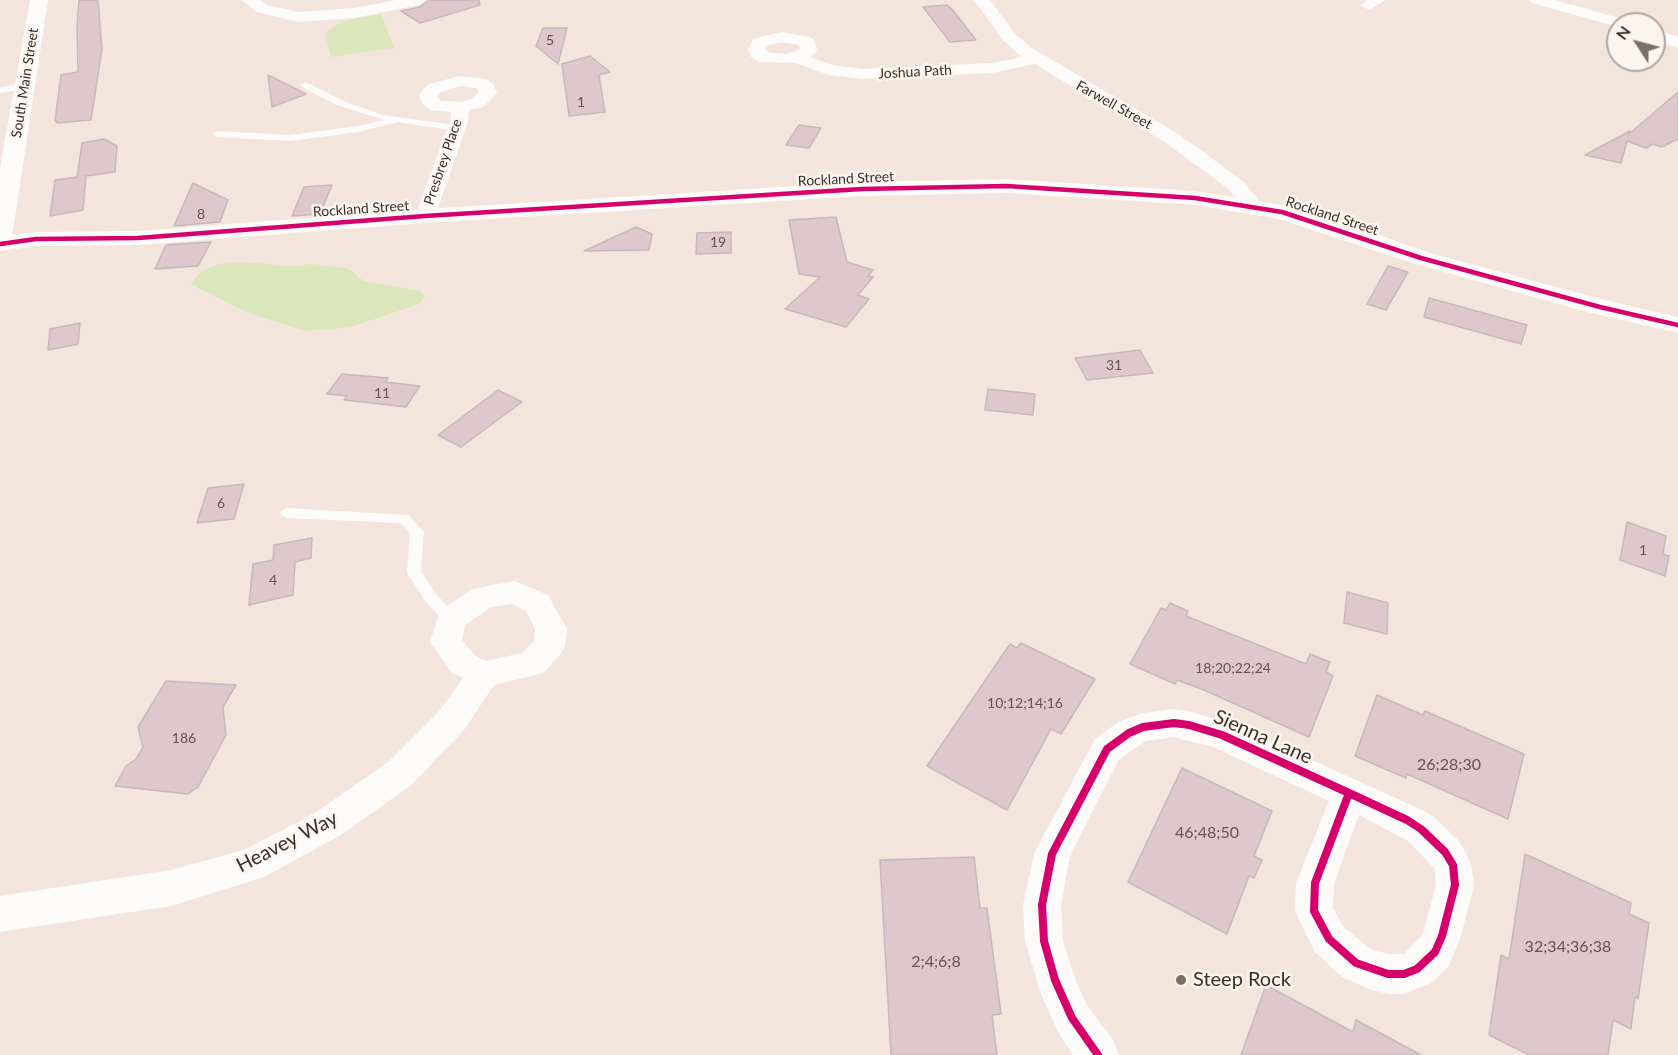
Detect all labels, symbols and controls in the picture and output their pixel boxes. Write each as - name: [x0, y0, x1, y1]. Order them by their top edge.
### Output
- north arrow: [1606, 12, 1666, 72]
- text: N: [1611, 22, 1634, 43]
- street label: South Main Street: [8, 27, 42, 139]
- house number: 5: [546, 32, 554, 48]
- street label: Joshua Path: [878, 62, 952, 82]
- street label: Farwell Street: [1073, 77, 1155, 133]
- house number: 1: [577, 94, 585, 110]
- street label: Presbrey Place: [420, 117, 466, 207]
- street label: Rockland Street: [797, 168, 895, 190]
- street label: Rockland Street: [1284, 193, 1380, 239]
- street label: Rockland Street: [312, 197, 410, 221]
- house number: 8: [197, 206, 205, 222]
- house number: 19: [710, 234, 726, 250]
- house number: 31: [1106, 357, 1122, 373]
- house number: 11: [374, 385, 390, 401]
- house number: 6: [217, 495, 225, 511]
- house number: 1: [1639, 542, 1647, 558]
- house number: 4: [269, 572, 277, 588]
- house number: 18;20;22;24: [1195, 660, 1271, 676]
- house number: 10;12;14;16: [987, 695, 1063, 711]
- street label: Sienna Lane: [1210, 705, 1316, 769]
- house number: 186: [172, 730, 196, 746]
- house number: 26;28;30: [1417, 755, 1481, 775]
- street label: Heavey Way: [232, 806, 342, 878]
- house number: 46;48;50: [1175, 823, 1239, 843]
- house number: 32;34;36;38: [1525, 937, 1611, 957]
- house number: 2;4;6;8: [911, 952, 961, 972]
- place label: Steep Rock: [1193, 968, 1291, 992]
- marker: Steep Rock: [1174, 973, 1188, 987]

